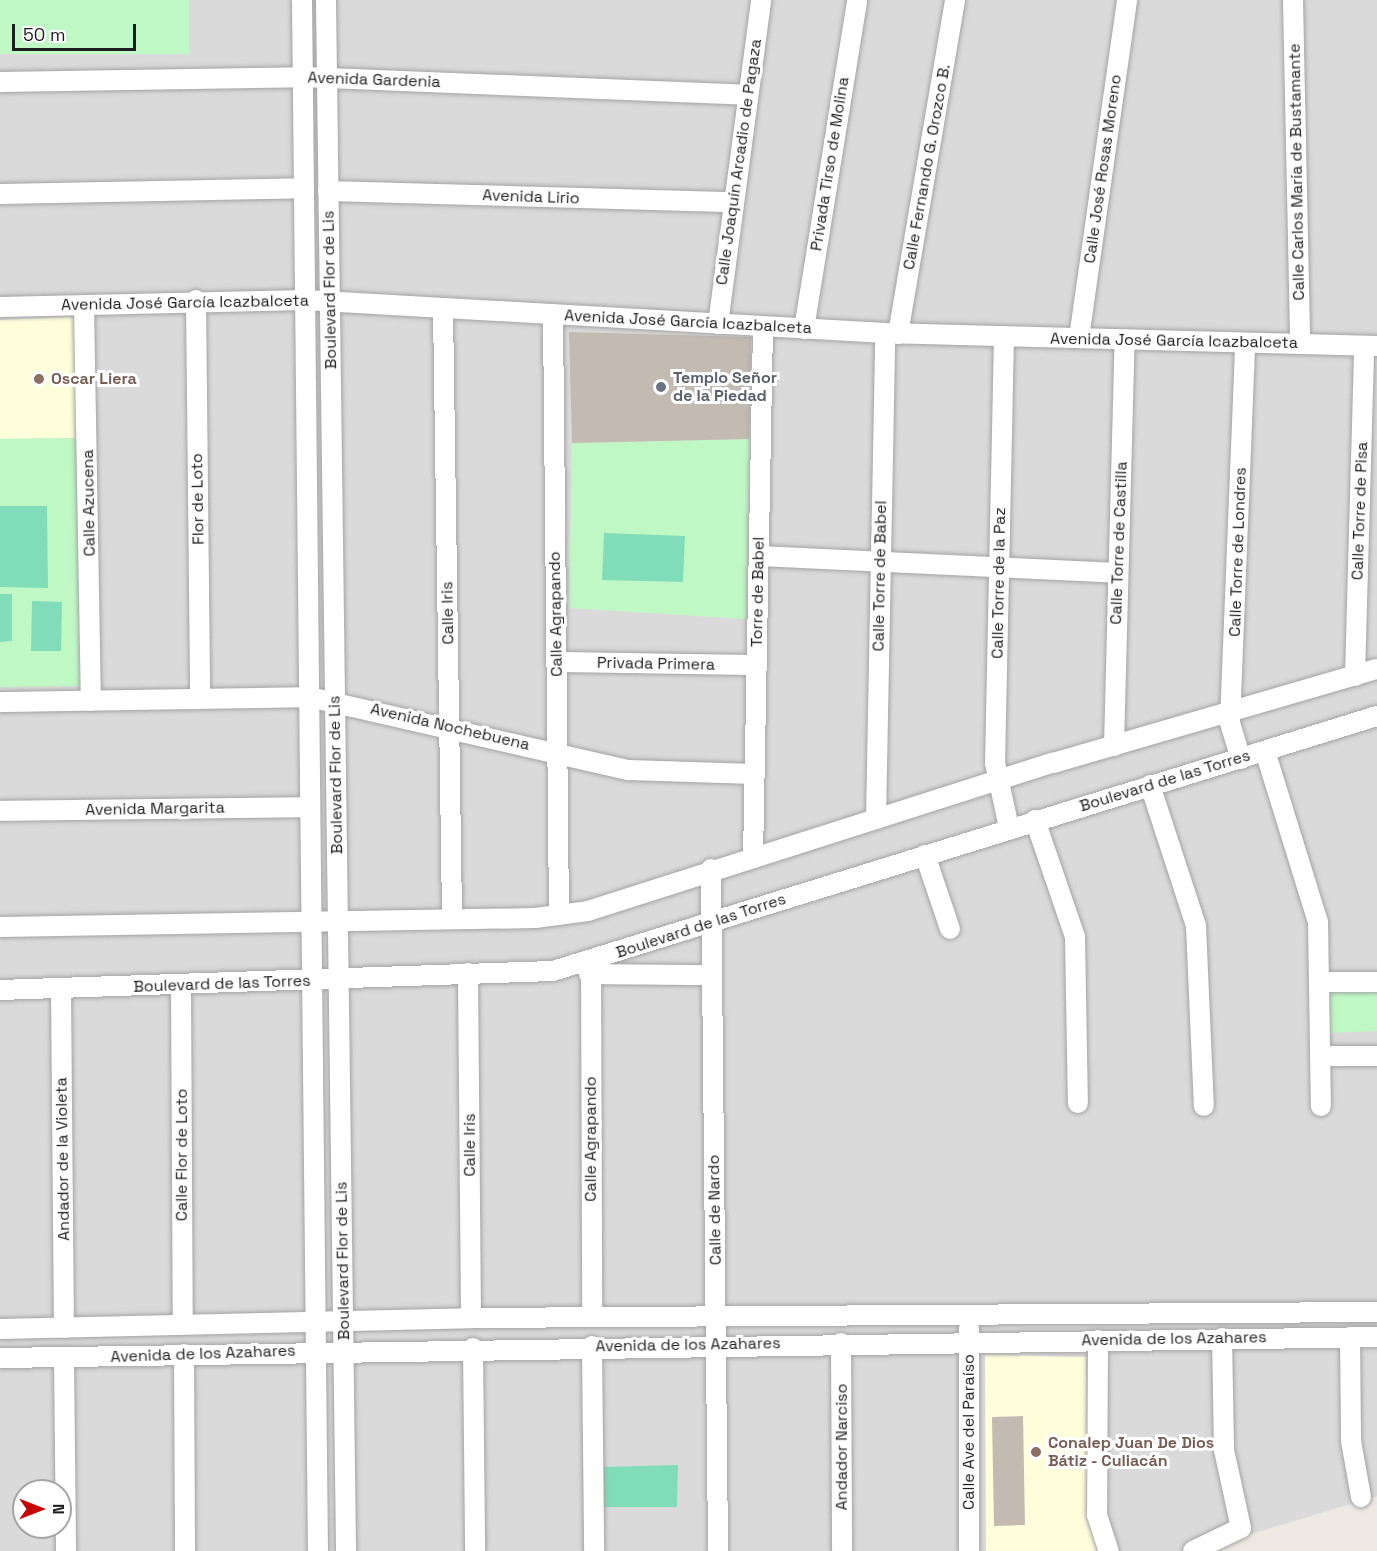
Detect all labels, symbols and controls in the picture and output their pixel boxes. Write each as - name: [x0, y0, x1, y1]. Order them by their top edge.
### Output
- scale bar: [15, 12, 140, 50]
- text: 50 m: [23, 23, 65, 46]
- street label: Calle Joaquín Arcadio de Pagaza: [712, 38, 766, 286]
- street label: Calle Carlos María de Bustamante: [1285, 43, 1309, 301]
- street label: Calle Fernando G. Orozco B.: [899, 62, 955, 272]
- street label: Avenida Gardenia: [307, 68, 441, 92]
- street label: Calle José Rosas Moreno: [1080, 73, 1126, 265]
- street label: Privada Tirso de Molina: [807, 75, 853, 253]
- street label: Avenida Lirio: [482, 186, 580, 208]
- street label: Boulevard Flor de Lis: [319, 211, 341, 369]
- street label: Avenida José García Icazbalceta: [61, 291, 309, 315]
- street label: Avenida José García Icazbalceta: [564, 306, 812, 338]
- street label: Avenida José García Icazbalceta: [1050, 329, 1298, 353]
- place label: Templo Señor de la Piedad: [673, 368, 777, 406]
- place label: Oscar Liera: [51, 369, 137, 389]
- marker: Oscar Liera: [32, 372, 46, 386]
- marker: Templo Señor de la Piedad: [654, 380, 668, 394]
- street label: Calle Torre de Pisa: [1348, 441, 1372, 581]
- street label: Calle Azucena: [78, 449, 100, 557]
- street label: Flor de Loto: [188, 453, 208, 545]
- street label: Calle Torre de Castilla: [1107, 461, 1131, 625]
- street label: Calle Torre de Londres: [1225, 467, 1251, 637]
- street label: Calle Torre de Babel: [869, 500, 891, 652]
- street label: Calle Torre de la Paz: [988, 507, 1010, 659]
- street label: Torre de Babel: [747, 537, 769, 647]
- street label: Calle Agrapando: [545, 551, 567, 677]
- street label: Calle Iris: [438, 581, 458, 645]
- street label: Privada Primera: [597, 653, 715, 675]
- street label: Boulevard Flor de Lis: [325, 696, 347, 854]
- street label: Avenida Nochebuena: [369, 699, 531, 755]
- street label: Boulevard de las Torres: [1077, 746, 1253, 816]
- street label: Avenida Margarita: [85, 798, 225, 820]
- street label: Boulevard de las Torres: [613, 889, 789, 963]
- street label: Boulevard de las Torres: [133, 971, 311, 997]
- street label: Calle Agrapando: [581, 1076, 601, 1202]
- street label: Andador de la Violeta: [52, 1077, 74, 1241]
- street label: Calle Flor de Loto: [172, 1089, 192, 1221]
- street label: Calle Iris: [460, 1113, 480, 1177]
- street label: Calle de Nardo: [704, 1155, 726, 1265]
- street label: Boulevard Flor de Lis: [332, 1182, 354, 1340]
- street label: Avenida de los Azahares: [1081, 1328, 1267, 1350]
- street label: Avenida de los Azahares: [595, 1334, 781, 1356]
- street label: Avenida de los Azahares: [110, 1341, 296, 1367]
- street label: Calle Ave del Paraíso: [959, 1354, 979, 1510]
- street label: Andador Narciso: [832, 1384, 852, 1510]
- place label: Conalep Juan De Dios Bátiz - Culiacán: [1048, 1433, 1214, 1471]
- marker: Conalep Juan De Dios Bátiz - Culiacán: [1029, 1445, 1043, 1459]
- north arrow: [12, 1479, 72, 1539]
- text: N: [48, 1504, 69, 1514]

